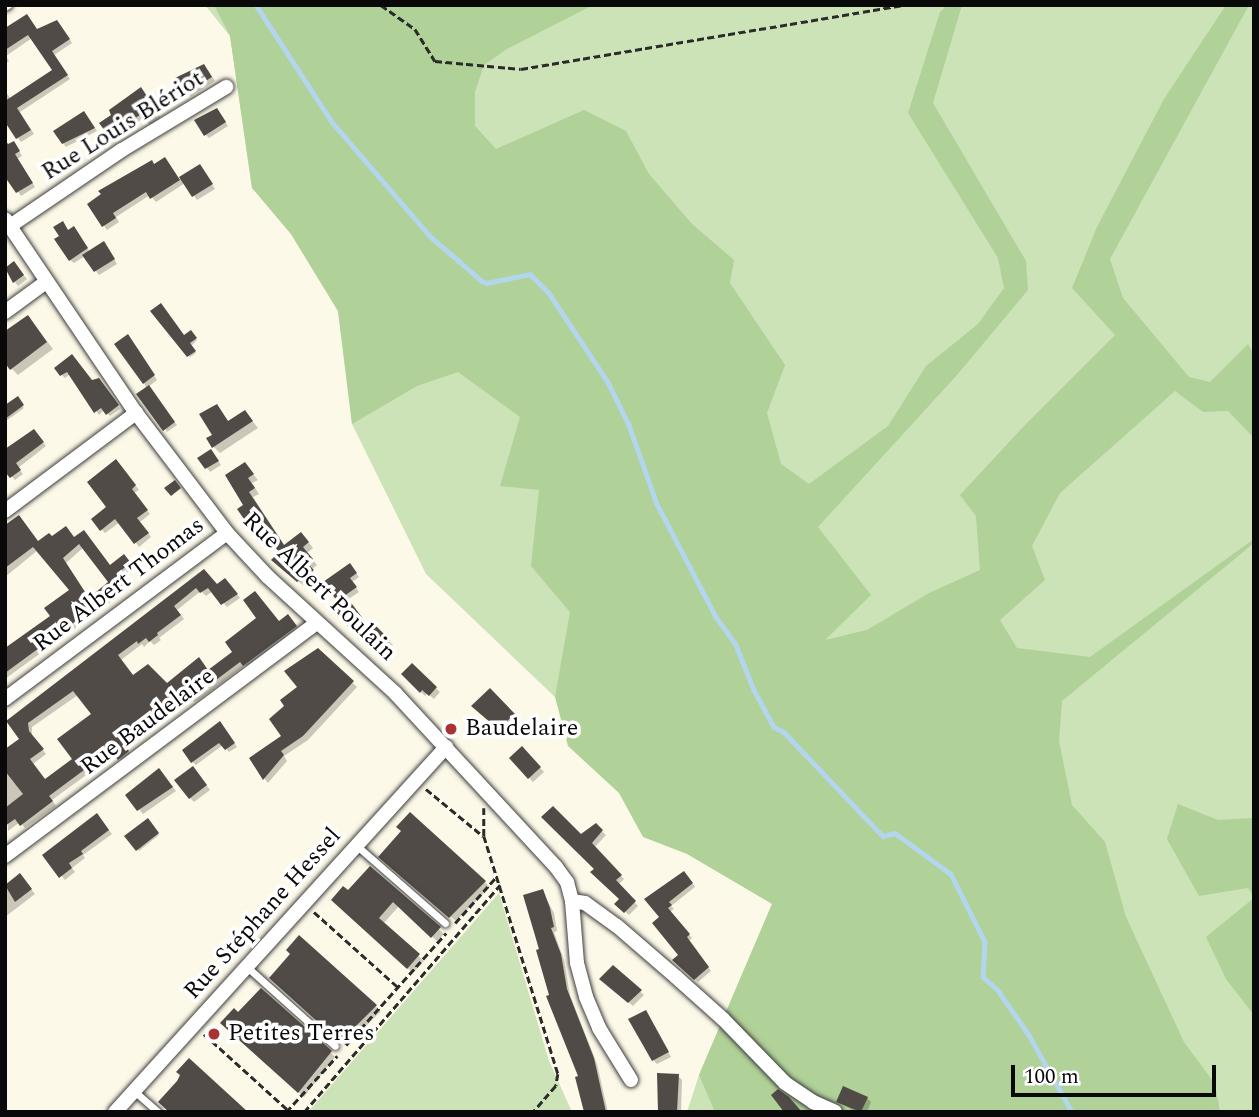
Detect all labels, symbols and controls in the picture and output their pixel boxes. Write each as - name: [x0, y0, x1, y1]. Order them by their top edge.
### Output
- street label: Rue Louis Blériot: [37, 65, 209, 187]
- street label: Rue Albert Poulain: [236, 506, 402, 668]
- street label: Rue Albert Thomas: [28, 511, 210, 659]
- street label: Rue Baudelaire: [75, 662, 221, 782]
- place label: Baudelaire: [465, 715, 578, 743]
- marker: Baudelaire: [443, 721, 459, 737]
- street label: Rue Stéphane Hessel: [178, 822, 348, 1006]
- place label: Petites Terres: [228, 1020, 375, 1048]
- marker: Petites Terres: [206, 1026, 222, 1042]
- scale bar: [1014, 1050, 1219, 1094]
- text: 100 m: [1024, 1061, 1079, 1093]

